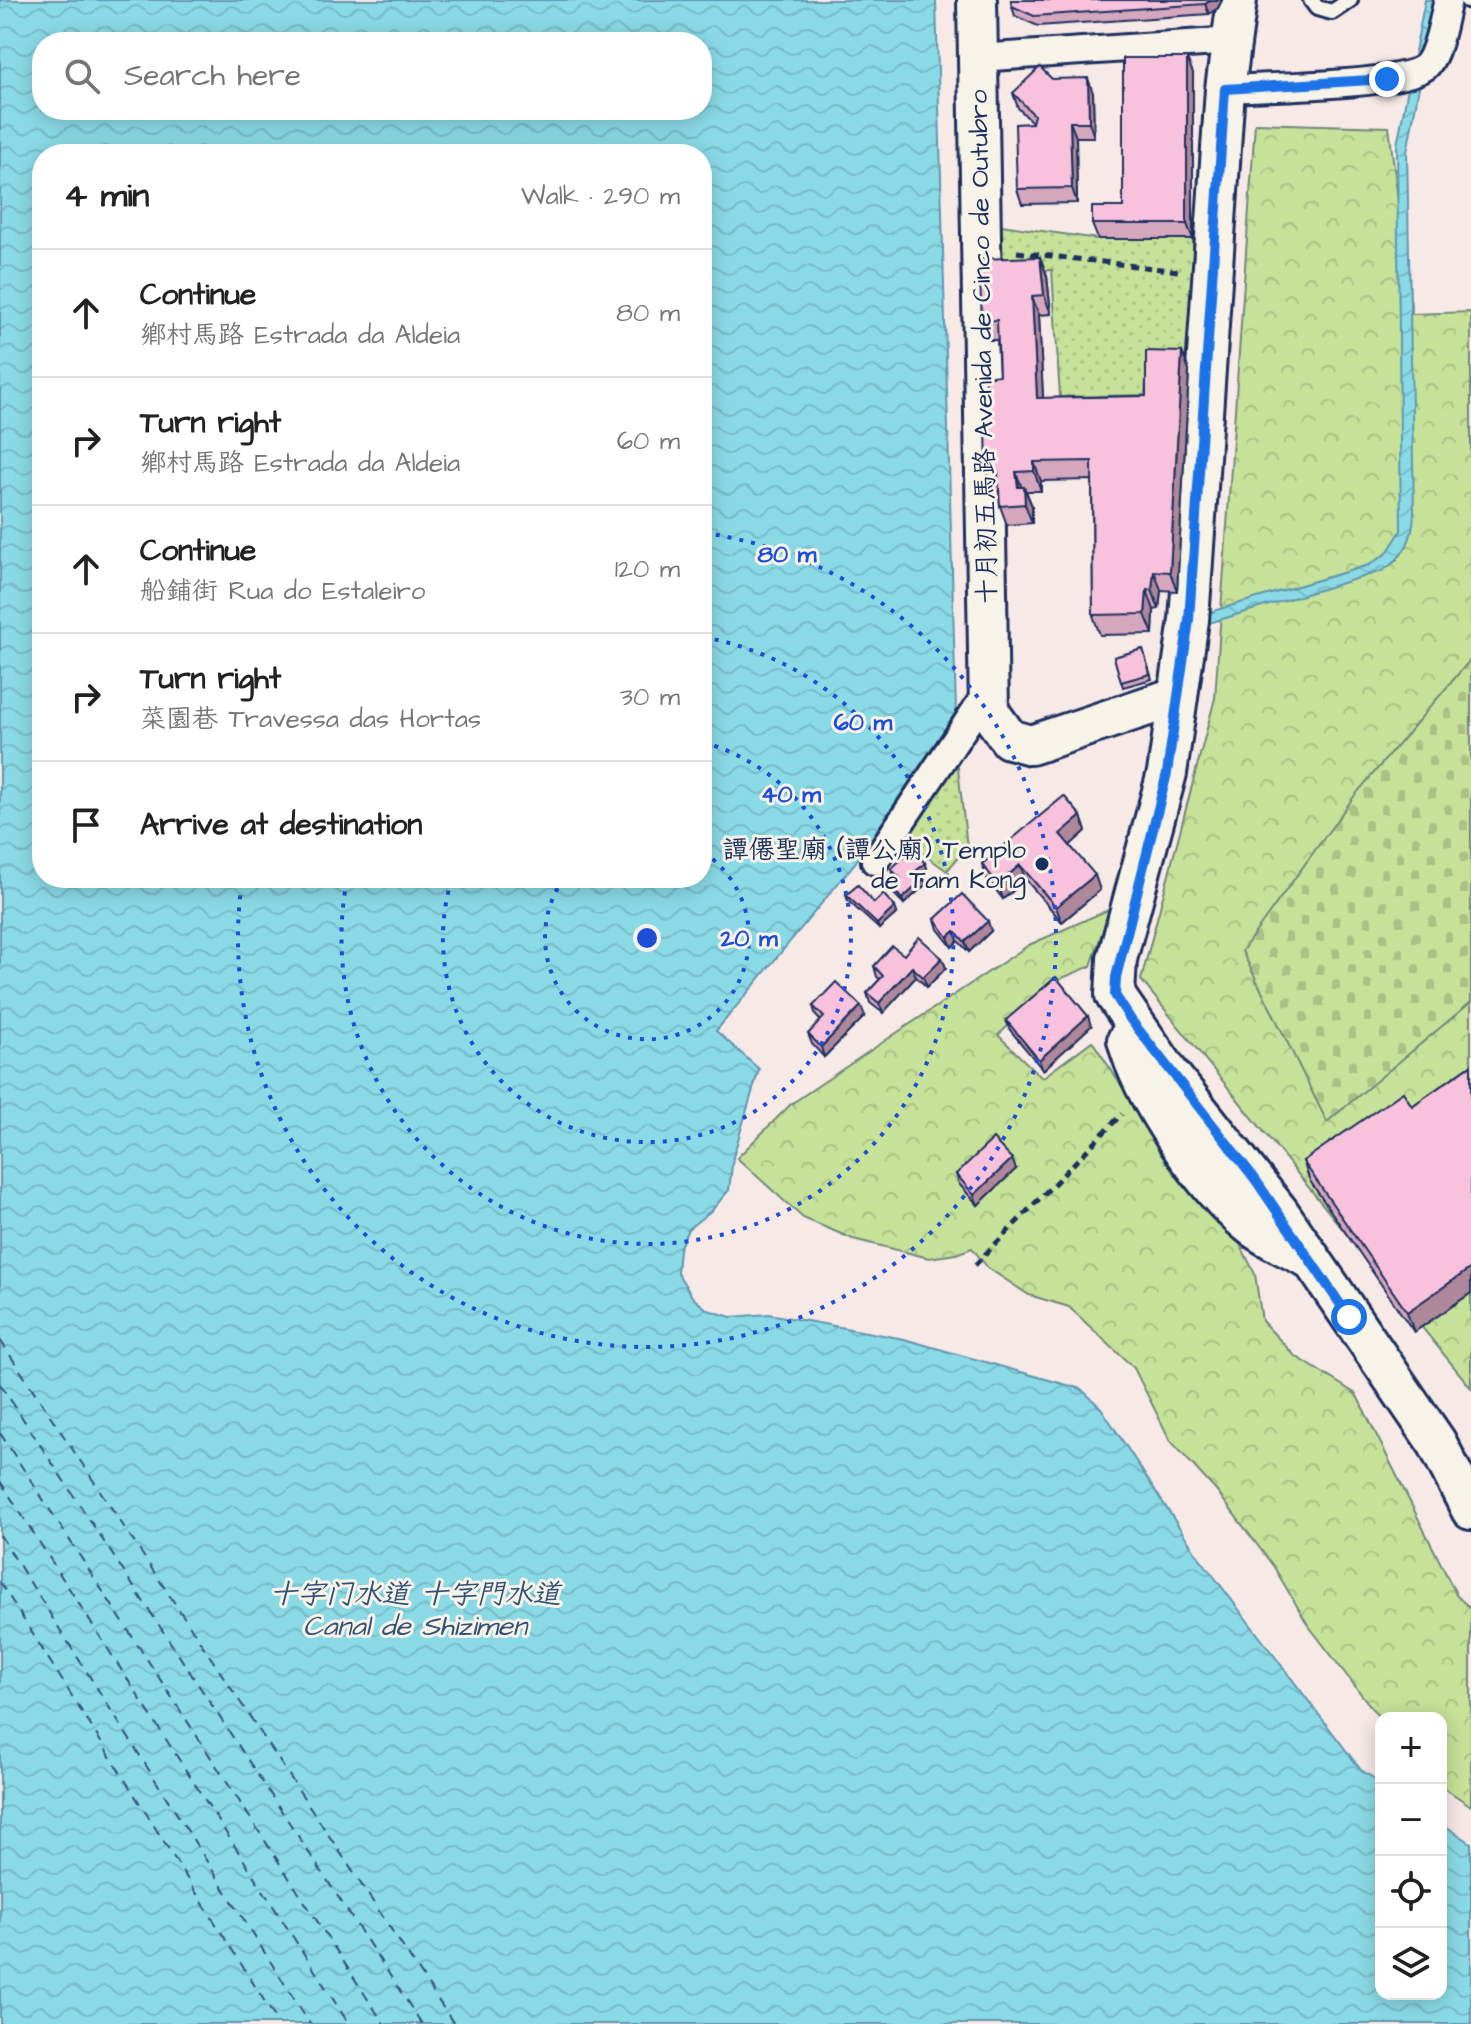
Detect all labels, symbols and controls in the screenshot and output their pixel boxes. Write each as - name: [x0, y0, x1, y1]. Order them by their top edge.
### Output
- search box: [32, 32, 712, 120]
- icon: search: [60, 54, 104, 98]
- text: Search here: [124, 55, 301, 97]
- route end: [1369, 61, 1405, 97]
- street label: 十月初五馬路 Avenida de Cinco de Outubro: [961, 89, 1005, 605]
- text: 4 min: [64, 172, 149, 220]
- text: Walk · 290 m: [521, 178, 680, 214]
- text: Continue: [140, 274, 256, 316]
- icon: ahead: [64, 291, 108, 335]
- text: 80 m: [616, 295, 680, 331]
- text: 鄉村馬路 Estrada da Aldeia: [140, 317, 460, 353]
- text: Turn right: [140, 402, 281, 444]
- icon: right: [64, 419, 108, 463]
- text: 60 m: [617, 423, 680, 459]
- text: 鄉村馬路 Estrada da Aldeia: [140, 445, 460, 481]
- text: Continue: [140, 530, 256, 572]
- text: 80 m: [758, 538, 817, 572]
- icon: ahead: [64, 547, 108, 591]
- text: 120 m: [615, 551, 680, 587]
- text: 船鋪街 Rua do Estaleiro: [140, 573, 425, 609]
- text: Turn right: [140, 658, 281, 700]
- icon: right: [64, 675, 108, 719]
- text: 30 m: [620, 679, 680, 715]
- text: 菜園巷 Travessa das Hortas: [140, 701, 481, 737]
- text: 60 m: [834, 706, 893, 740]
- text: 40 m: [761, 778, 821, 812]
- icon: arrive: [64, 803, 108, 847]
- text: Arrive at destination: [140, 804, 422, 846]
- place label: 譚僊聖廟 (譚公廟) Templo de Tam Kong: [723, 832, 1026, 900]
- marker: 譚僊聖廟 (譚公廟) Templo de Tam Kong: [1033, 855, 1051, 873]
- text: 20 m: [719, 922, 778, 956]
- centre of rings: [633, 924, 661, 952]
- route start: [1331, 1299, 1367, 1335]
- water label: 十字门水道 十字門水道 Canal de Shizimen: [269, 1575, 563, 1646]
- map controls: [1375, 1712, 1447, 2000]
- button: +: [1375, 1712, 1447, 1784]
- button: −: [1375, 1784, 1447, 1856]
- button: locate: [1375, 1856, 1447, 1928]
- button: layers: [1375, 1928, 1447, 2000]

